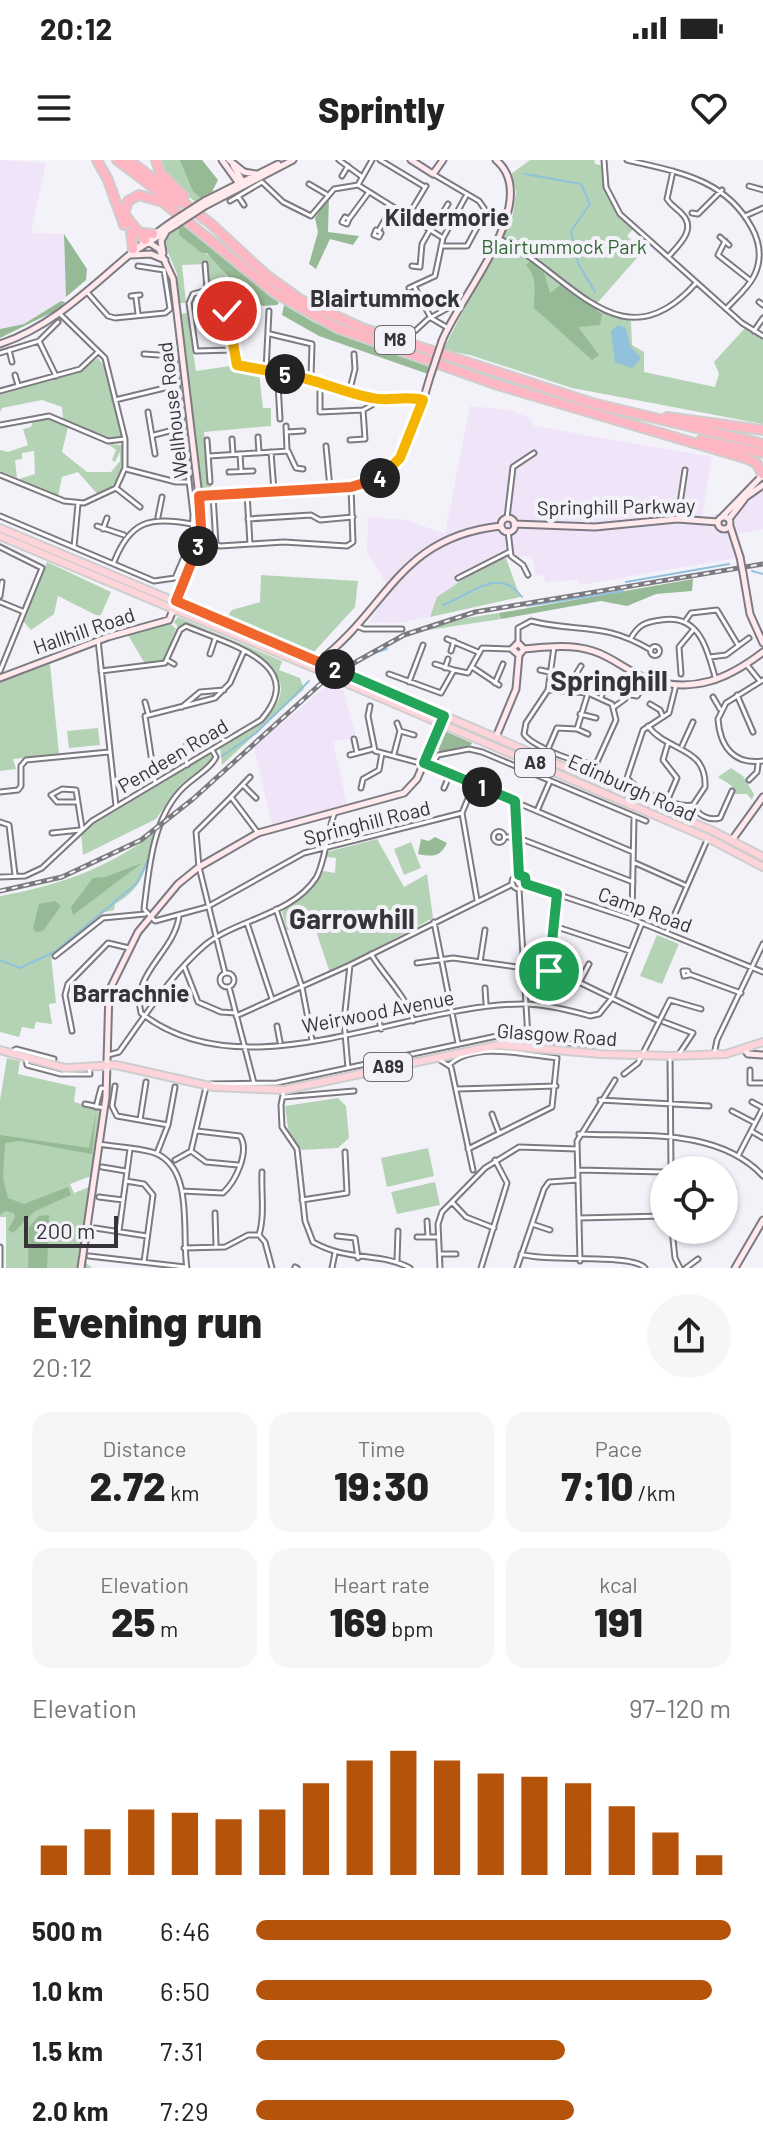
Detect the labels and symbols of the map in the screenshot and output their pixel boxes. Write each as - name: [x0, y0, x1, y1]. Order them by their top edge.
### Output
- district label: Kildermorie: [385, 202, 509, 231]
- park label: Blairtummock Park: [481, 234, 647, 258]
- pin: [193, 277, 261, 345]
- district label: Blairtummock: [310, 283, 460, 312]
- road number: M8: [375, 326, 415, 354]
- street label: Wellhouse Road: [152, 341, 192, 480]
- pin: 5: [265, 354, 305, 394]
- pin: 4: [360, 458, 400, 498]
- street label: Springhill Parkway: [537, 493, 695, 519]
- pin: 3: [178, 526, 218, 566]
- street label: Hallhill Road: [30, 601, 138, 659]
- pin: 2: [315, 649, 355, 689]
- district label: Springhill: [550, 663, 668, 697]
- street label: Pendeen Road: [113, 713, 232, 797]
- street label: Edinburgh Road: [565, 748, 700, 826]
- road number: A8: [515, 749, 555, 777]
- pin: 1: [462, 767, 502, 807]
- street label: Springhill Road: [301, 795, 433, 849]
- street label: Camp Road: [595, 881, 696, 937]
- district label: Garrowhill: [289, 901, 415, 935]
- pin: [515, 937, 583, 1005]
- district label: Barrachnie: [73, 978, 189, 1007]
- street label: Weirwood Avenue: [300, 984, 456, 1038]
- street label: Glasgow Road: [496, 1018, 618, 1050]
- road number: A89: [364, 1053, 412, 1081]
- scale bar: [24, 1212, 118, 1248]

